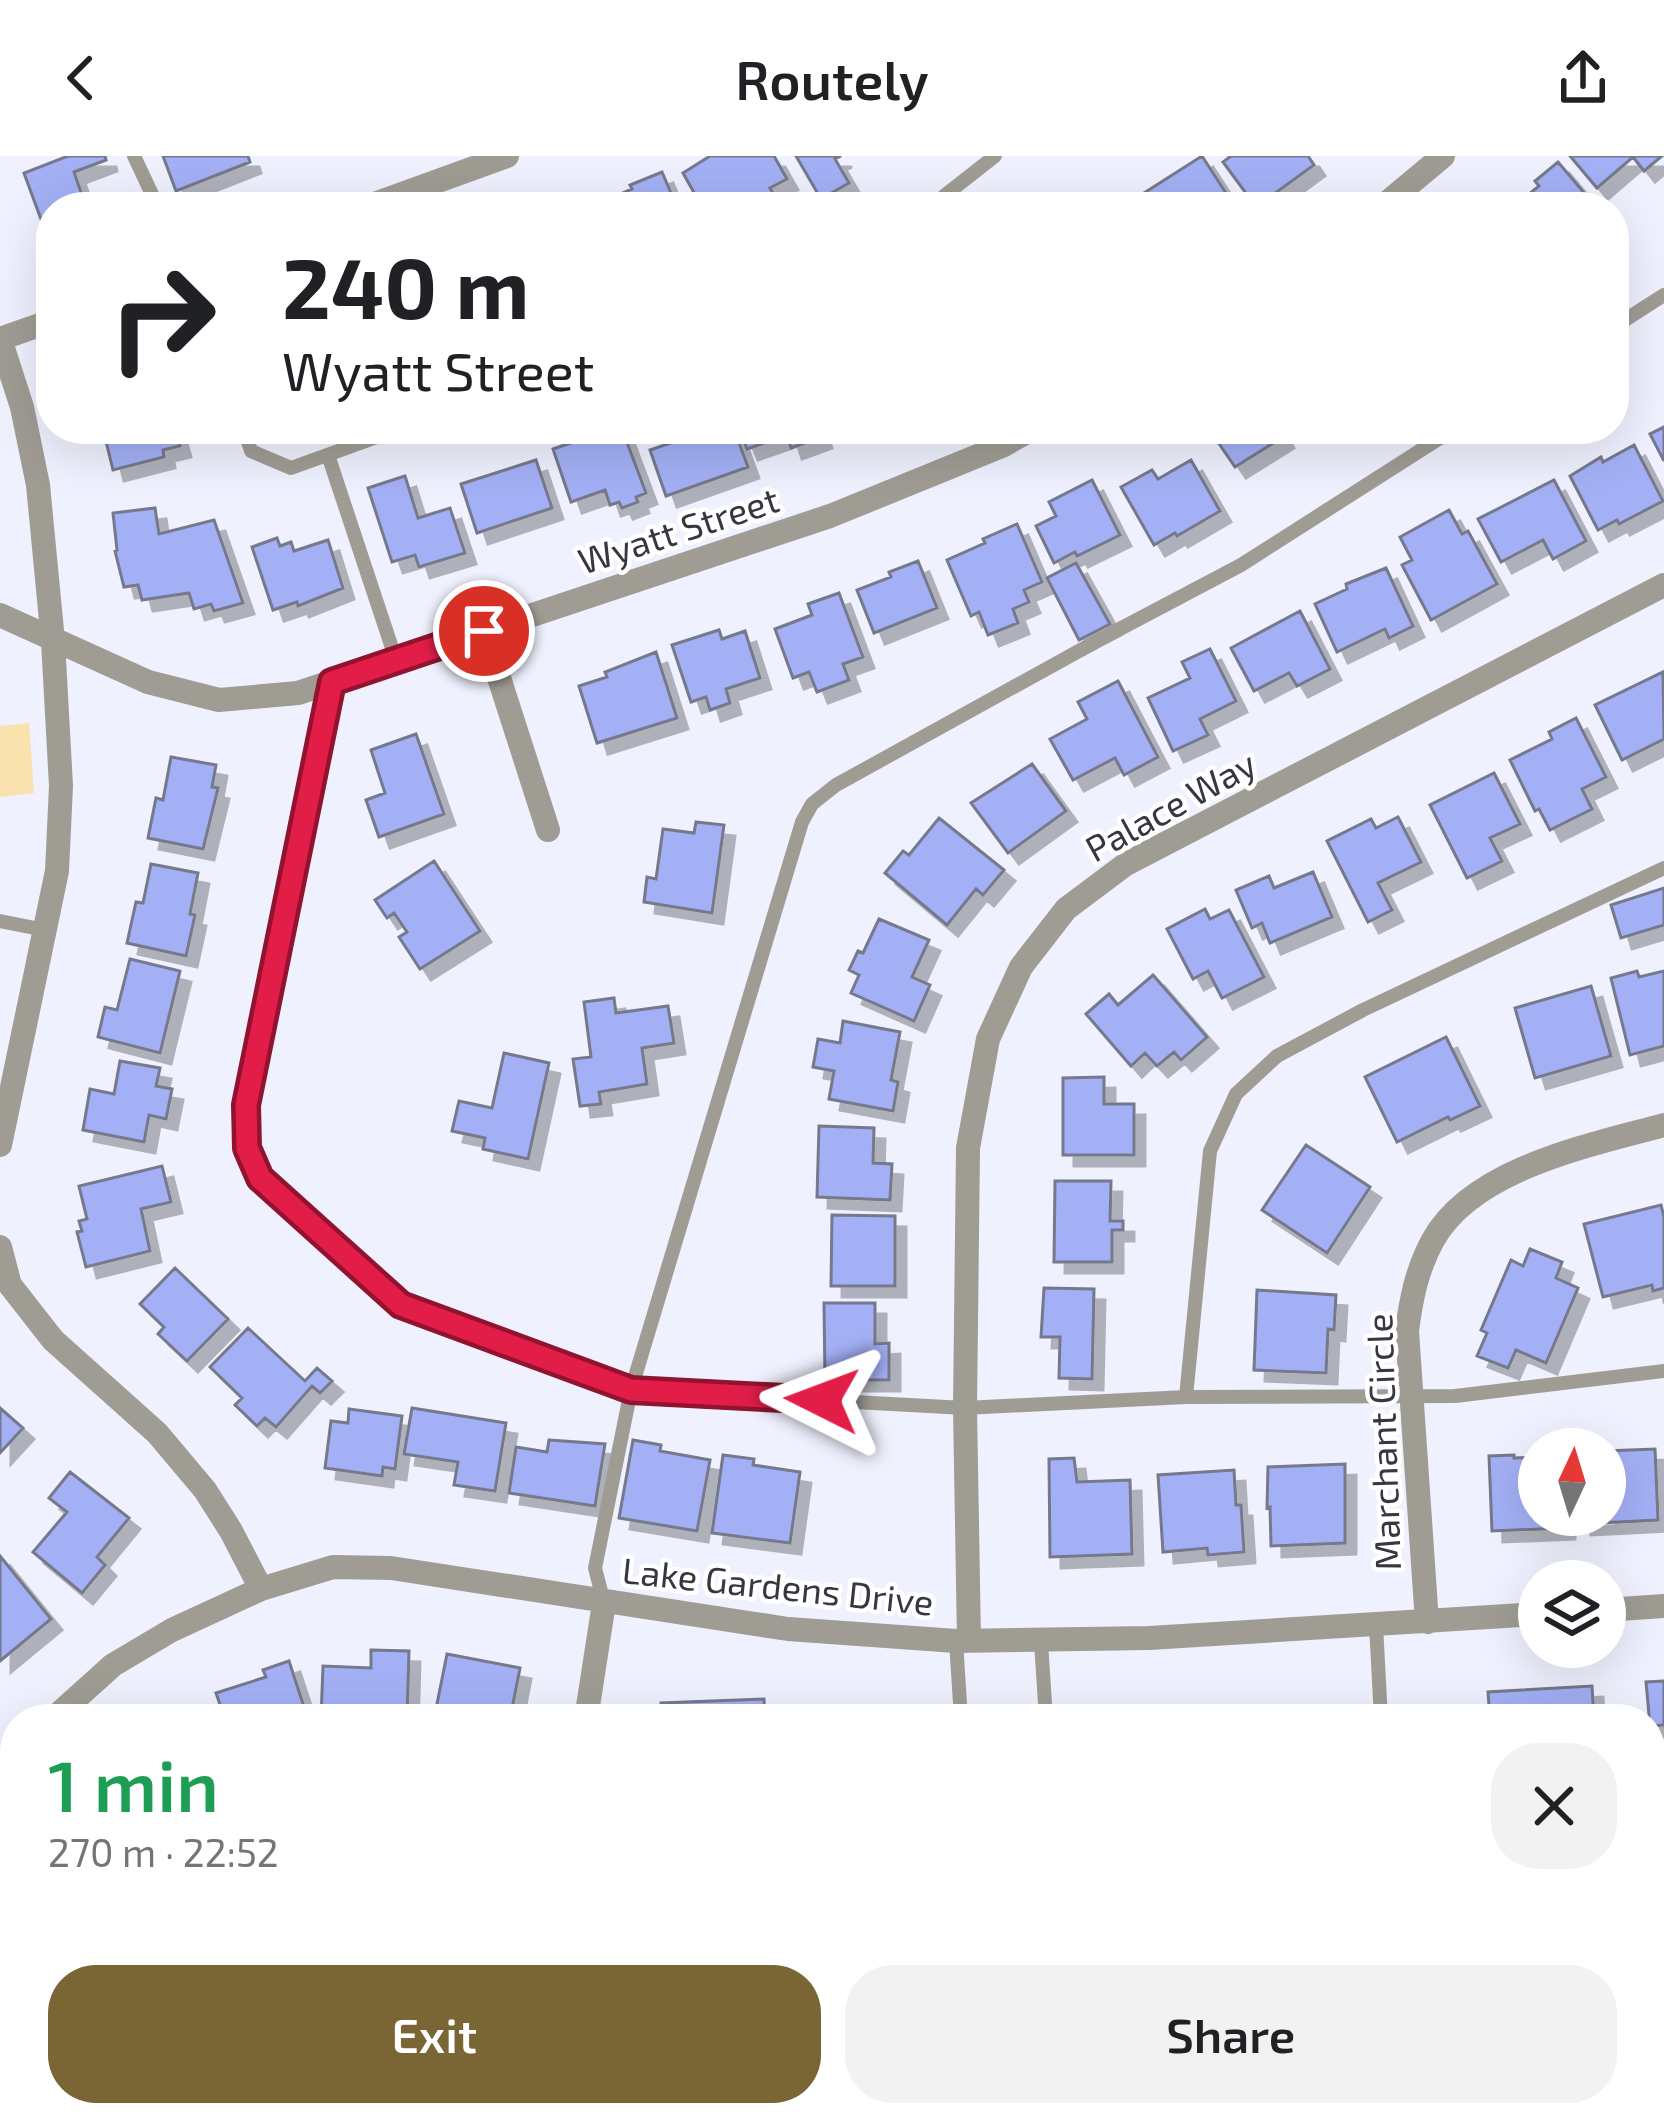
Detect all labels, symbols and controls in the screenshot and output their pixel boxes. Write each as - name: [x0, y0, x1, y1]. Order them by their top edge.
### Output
- icon: back: [48, 45, 114, 111]
- icon: share: [1550, 45, 1616, 111]
- text: Routely: [735, 46, 929, 111]
- text: 240 m: [282, 235, 529, 336]
- icon: right: [84, 240, 240, 396]
- text: Wyatt Street: [282, 337, 594, 402]
- street label: Wyatt Street: [572, 476, 784, 582]
- pin: [433, 580, 535, 682]
- icon: arrive: [451, 598, 517, 664]
- street label: Palace Way: [1077, 741, 1263, 869]
- street label: Marchant Circle: [1356, 1313, 1408, 1571]
- position arrow: [759, 1337, 885, 1463]
- north arrow: [1518, 1428, 1626, 1536]
- map controls: [1518, 1428, 1626, 1668]
- street label: Lake Gardens Drive: [620, 1547, 936, 1623]
- button: layers: [1518, 1560, 1626, 1668]
- text: 1 min: [48, 1740, 219, 1826]
- button: close: [1491, 1743, 1617, 1869]
- text: 270 m · 22:52: [48, 1828, 279, 1875]
- button: Exit: [48, 1965, 821, 2103]
- button: Share: [845, 1965, 1617, 2103]

